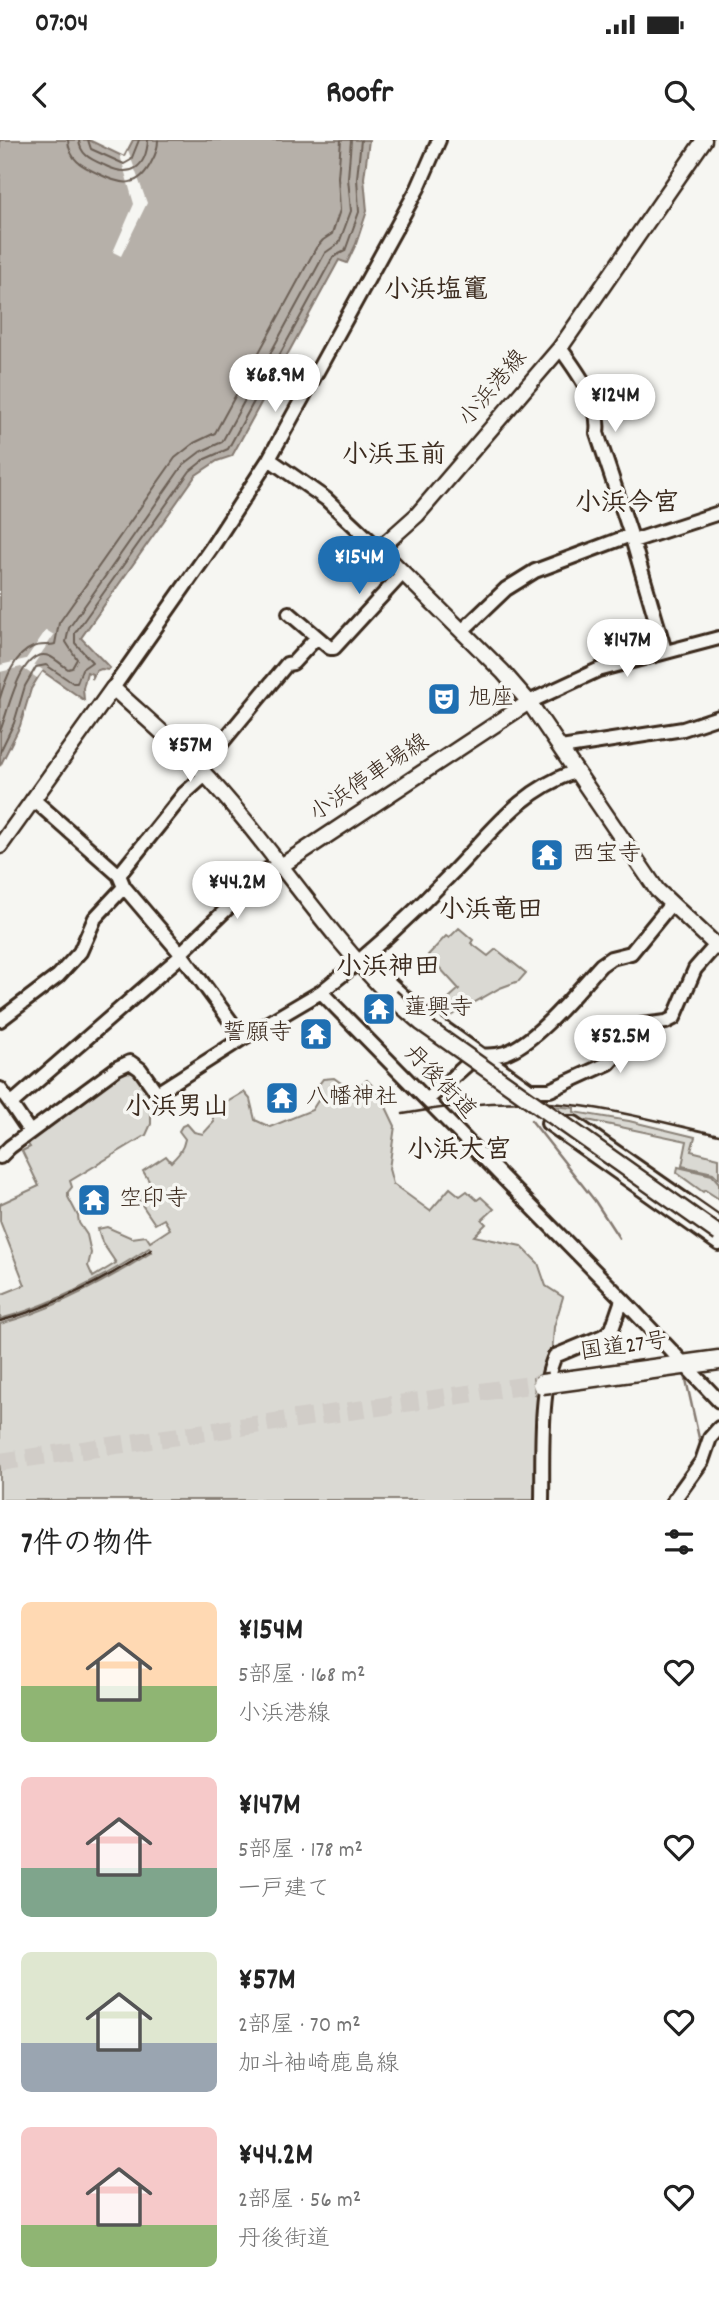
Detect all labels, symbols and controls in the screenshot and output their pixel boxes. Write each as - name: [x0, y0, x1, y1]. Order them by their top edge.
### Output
- text: 07:04: [35, 6, 88, 43]
- text: Roofr: [326, 72, 393, 118]
- icon: back: [21, 76, 59, 114]
- icon: search: [660, 76, 698, 114]
- district label: 小浜塩竃: [384, 273, 488, 310]
- street label: 小浜港線: [452, 343, 536, 435]
- pin: ¥68.9M: [218, 355, 332, 414]
- text: ¥68.9M: [245, 360, 305, 393]
- pin: ¥124M: [566, 374, 664, 434]
- text: ¥124M: [590, 380, 640, 413]
- district label: 小浜玉前: [342, 438, 446, 475]
- district label: 小浜今宮: [575, 486, 679, 523]
- pin: ¥154M: [310, 536, 408, 596]
- text: ¥154M: [334, 542, 384, 575]
- pin: ¥147M: [578, 620, 676, 679]
- text: ¥147M: [603, 625, 651, 658]
- theatre icon: 旭座: [425, 680, 463, 718]
- place label: 旭座: [468, 683, 514, 716]
- pin: ¥57M: [149, 724, 231, 784]
- street label: 小浜停車場線: [304, 727, 436, 831]
- text: ¥57M: [168, 730, 212, 763]
- temple icon: 西宝寺: [528, 836, 566, 874]
- place label: 西宝寺: [572, 839, 641, 872]
- pin: ¥44.2M: [180, 862, 294, 921]
- text: ¥44.2M: [208, 867, 266, 900]
- district label: 小浜竜田: [439, 893, 543, 930]
- district label: 小浜神田: [336, 950, 440, 987]
- temple icon: 蓮興寺: [360, 990, 398, 1028]
- place label: 蓮興寺: [404, 993, 473, 1026]
- temple icon: 誓願寺: [297, 1015, 335, 1053]
- pin: ¥52.5M: [563, 1016, 677, 1075]
- place label: 誓願寺: [223, 1018, 292, 1051]
- text: ¥52.5M: [590, 1021, 650, 1054]
- street label: 丹後街道: [395, 1038, 483, 1128]
- temple icon: 八幡神社: [263, 1079, 301, 1117]
- place label: 八幡神社: [306, 1082, 398, 1115]
- district label: 小浜男山: [125, 1090, 229, 1127]
- district label: 小浜大宮: [407, 1133, 511, 1170]
- temple icon: 空印寺: [75, 1181, 113, 1219]
- place label: 空印寺: [119, 1184, 188, 1217]
- street label: 国道27号: [578, 1326, 670, 1370]
- icon: filters: [660, 1523, 698, 1561]
- text: 7件の物件: [21, 1525, 153, 1568]
- text: ¥154M: [238, 1611, 303, 1654]
- icon: home: [77, 1630, 161, 1714]
- icon: heart: [660, 1653, 698, 1691]
- text: 5部屋 · 168 m²: [238, 1660, 365, 1693]
- text: 小浜港線: [238, 1699, 330, 1732]
- text: ¥147M: [238, 1786, 301, 1829]
- icon: home: [77, 1805, 161, 1889]
- icon: heart: [660, 1828, 698, 1866]
- text: 5部屋 · 178 m²: [238, 1835, 363, 1868]
- text: 一戸建て: [238, 1874, 330, 1907]
- text: ¥57M: [238, 1961, 295, 2004]
- icon: home: [77, 1980, 161, 2064]
- icon: heart: [660, 2003, 698, 2041]
- text: 2部屋 · 70 m²: [238, 2010, 361, 2043]
- text: 加斗袖崎鹿島線: [238, 2049, 399, 2082]
- text: ¥44.2M: [238, 2136, 313, 2179]
- icon: home: [77, 2155, 161, 2239]
- icon: heart: [660, 2178, 698, 2216]
- text: 2部屋 · 56 m²: [238, 2185, 361, 2218]
- text: 丹後街道: [238, 2224, 330, 2257]

